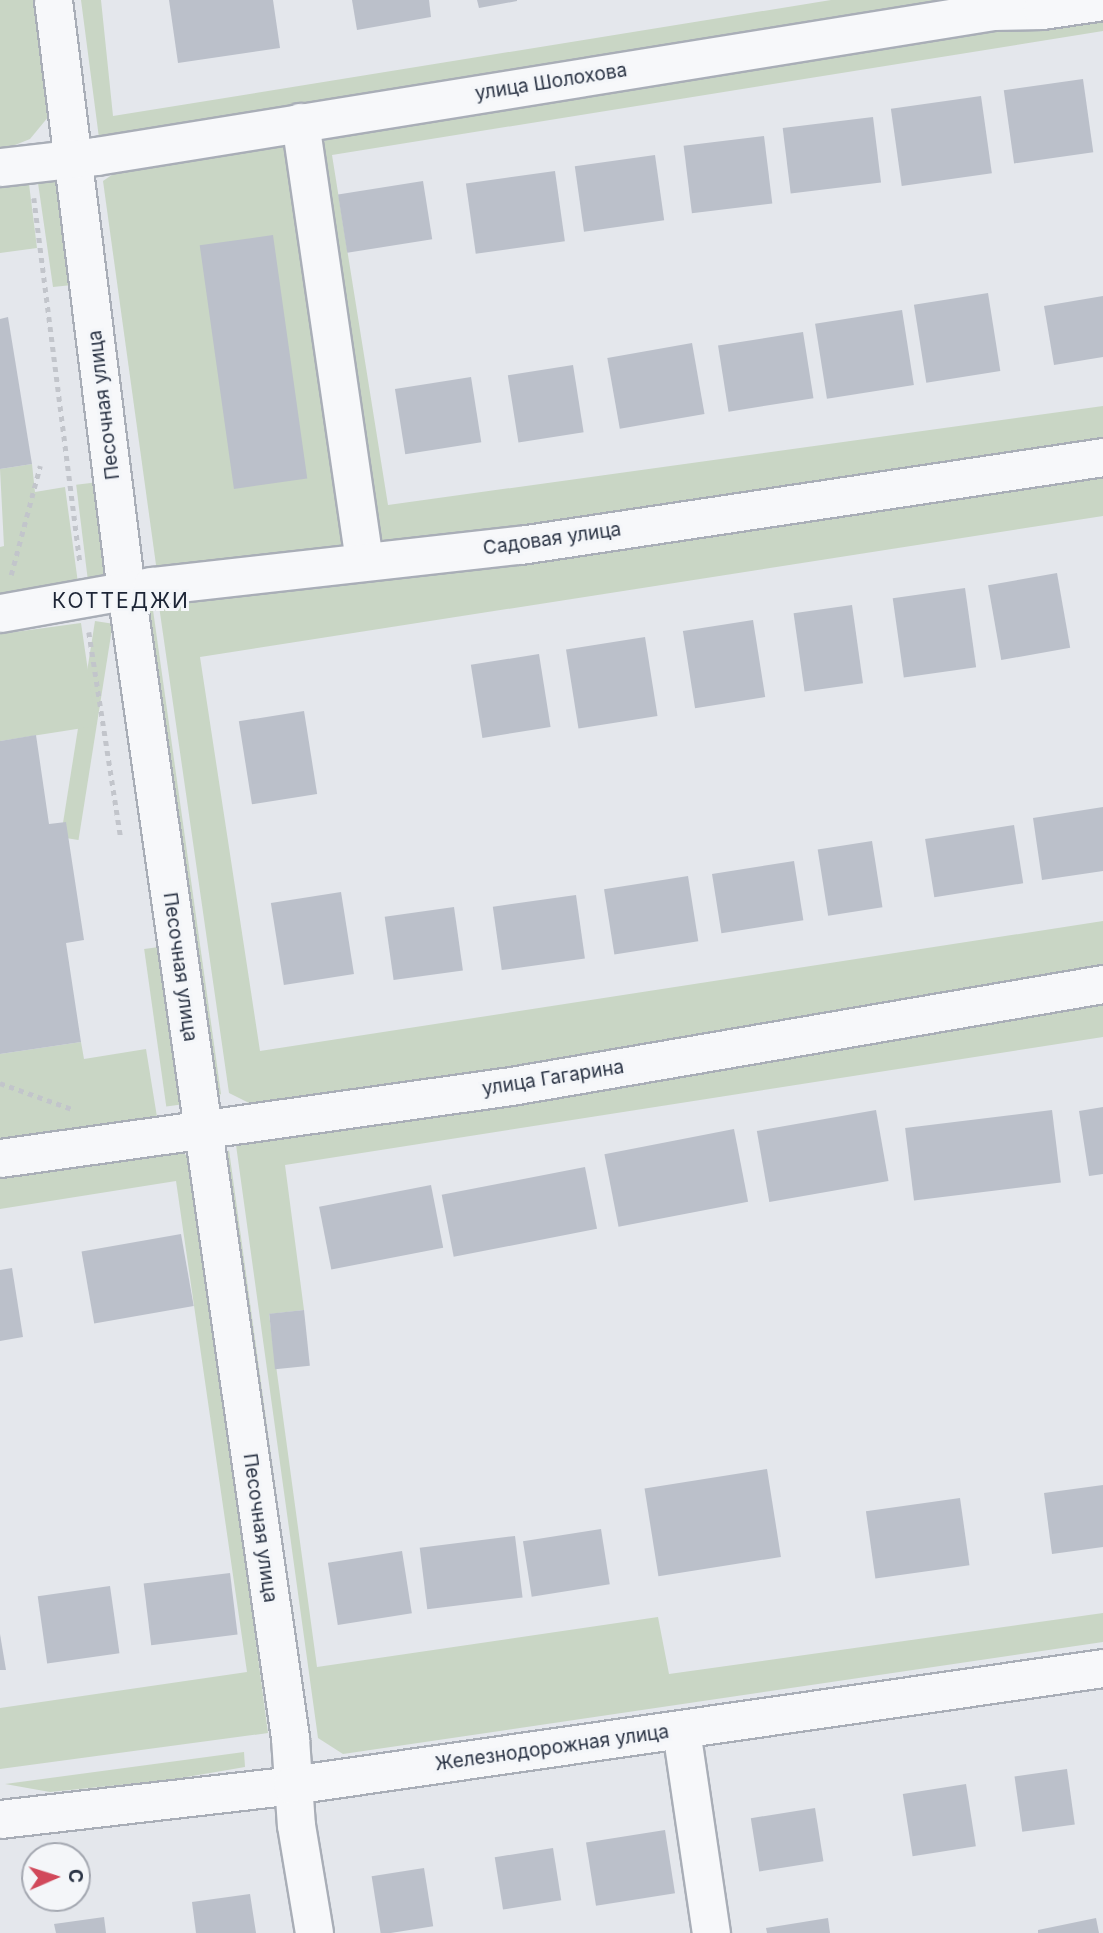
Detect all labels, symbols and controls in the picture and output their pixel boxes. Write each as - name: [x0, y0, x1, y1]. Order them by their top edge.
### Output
- street label: улица Шолохова: [473, 59, 629, 105]
- street label: Песочная улица: [84, 329, 124, 481]
- street label: Садовая улица: [482, 518, 622, 560]
- district label: КОТТЕДЖИ: [53, 588, 189, 614]
- street label: Песочная улица: [158, 891, 202, 1043]
- street label: улица Гагарина: [480, 1056, 626, 1100]
- street label: Песочная улица: [238, 1452, 282, 1604]
- street label: Железнодорожная улица: [434, 1720, 670, 1776]
- north arrow: [21, 1842, 91, 1912]
- text: С: [64, 1868, 87, 1884]

